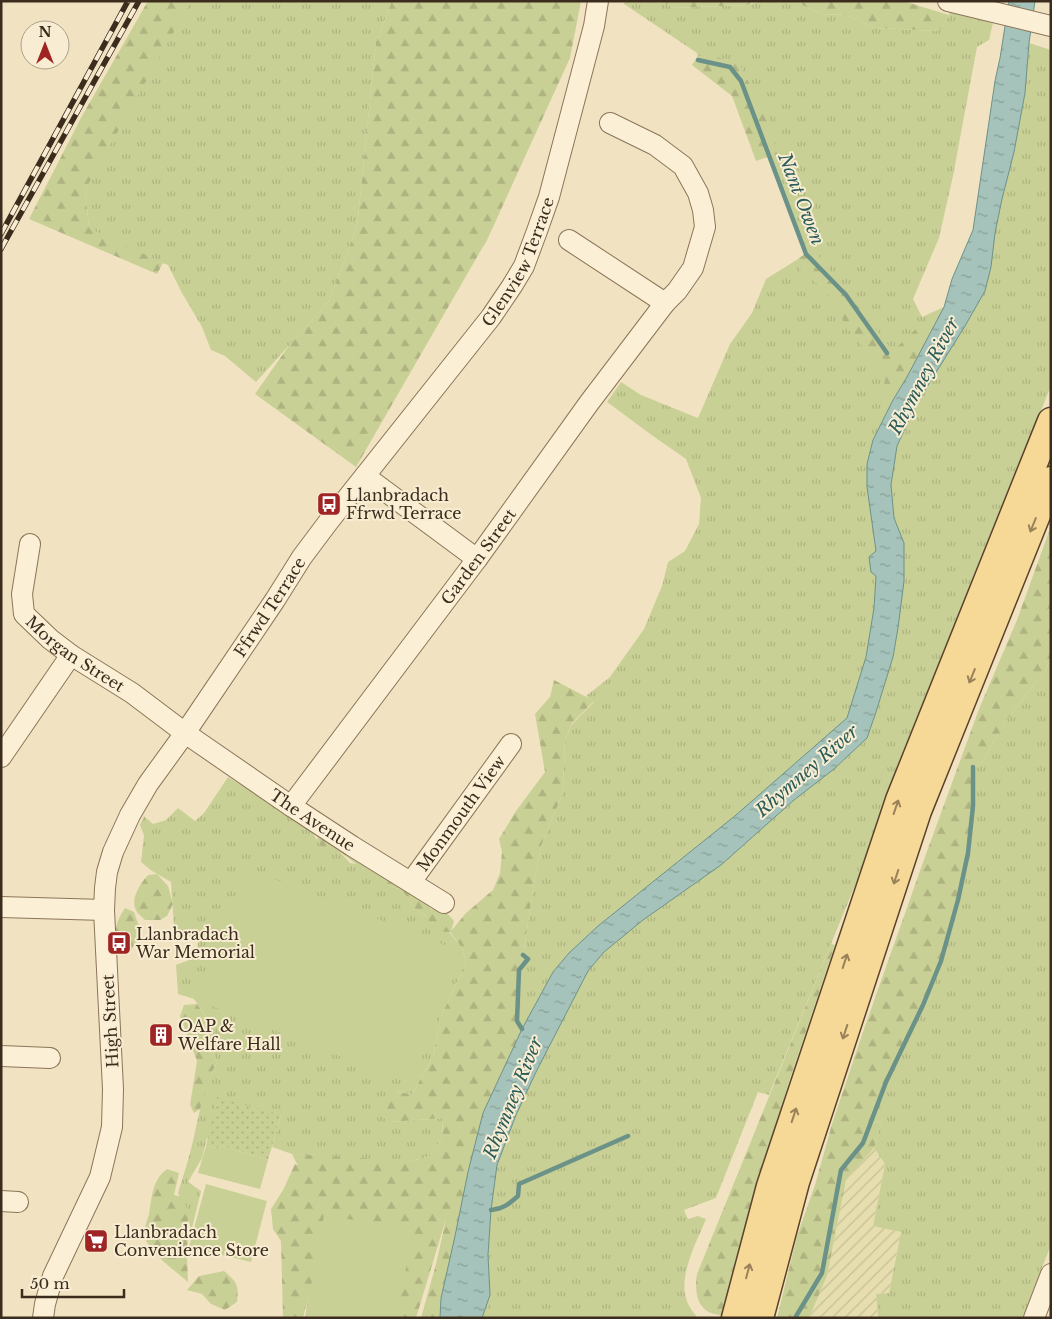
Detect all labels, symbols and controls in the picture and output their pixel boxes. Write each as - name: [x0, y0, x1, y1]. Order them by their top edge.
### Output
- north arrow: [20, 20, 70, 70]
- text: N: [38, 23, 52, 41]
- water label: Nant Owen: [773, 149, 829, 248]
- street label: Glenview Terrace: [477, 194, 558, 331]
- water label: Rhymney River: [884, 313, 964, 439]
- place label: Llanbradach Ffrwd Terrace: [346, 485, 461, 523]
- bus stop icon: Llanbradach Ffrwd Terrace: [316, 491, 342, 517]
- street label: Garden Street: [436, 505, 520, 608]
- one-way arrow: [1027, 517, 1037, 532]
- street label: Ffrwd Terrace: [229, 553, 310, 661]
- street label: Morgan Street: [22, 611, 128, 696]
- one-way arrow: [967, 668, 976, 683]
- water label: Rhymney River: [750, 720, 863, 822]
- street label: Monmouth View: [412, 751, 510, 875]
- street label: The Avenue: [266, 785, 359, 855]
- one-way arrow: [892, 799, 902, 815]
- one-way arrow: [891, 869, 900, 885]
- place label: Llanbradach War Memorial: [135, 924, 255, 962]
- bus stop icon: Llanbradach War Memorial: [106, 930, 132, 956]
- one-way arrow: [841, 953, 850, 969]
- street label: High Street: [98, 974, 122, 1068]
- place label: OAP & Welfare Hall: [177, 1016, 281, 1054]
- building icon: OAP & Welfare Hall: [148, 1022, 174, 1048]
- one-way arrow: [840, 1023, 850, 1039]
- water label: Rhymney River: [478, 1033, 548, 1163]
- one-way arrow: [790, 1108, 799, 1123]
- place label: Llanbradach Convenience Store: [114, 1222, 269, 1260]
- supermarket icon: Llanbradach Convenience Store: [83, 1228, 109, 1254]
- one-way arrow: [743, 1263, 753, 1279]
- scale bar: [22, 1266, 125, 1298]
- text: 50 m: [30, 1274, 70, 1293]

